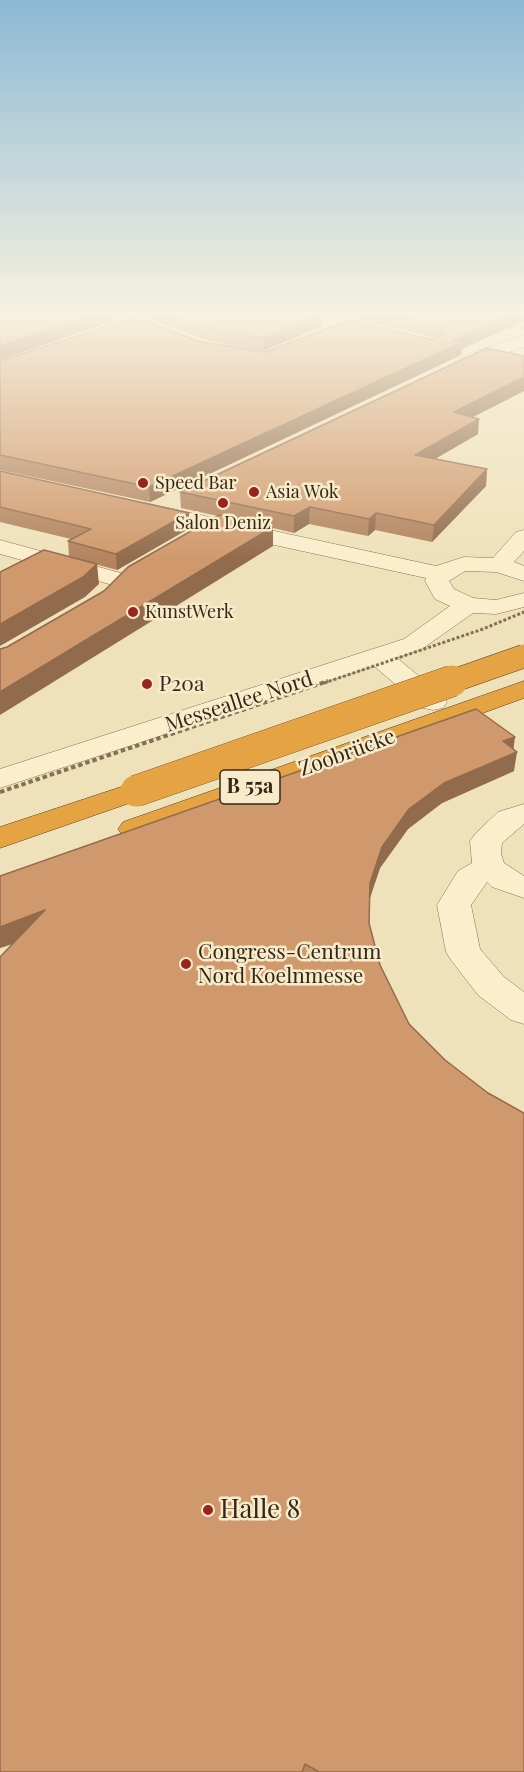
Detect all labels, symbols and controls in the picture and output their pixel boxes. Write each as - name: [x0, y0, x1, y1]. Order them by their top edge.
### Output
- place label: Speed Bar: [155, 472, 237, 494]
- marker: Speed Bar: [136, 476, 150, 490]
- place label: Asia Wok: [266, 481, 339, 503]
- marker: Asia Wok: [247, 485, 261, 499]
- marker: Salon Deniz: [216, 496, 230, 510]
- place label: Salon Deniz: [175, 512, 271, 534]
- place label: KunstWerk: [145, 601, 234, 623]
- marker: KunstWerk: [126, 605, 140, 619]
- street label: Messeallee Nord: [162, 666, 316, 738]
- place label: P20a: [159, 671, 204, 697]
- marker: P20a: [140, 677, 154, 691]
- street label: Zoobrücke: [295, 724, 399, 782]
- road number: B 55a: [220, 770, 280, 804]
- place label: Congress-Centrum Nord Koelnmesse: [198, 939, 381, 989]
- marker: Congress-Centrum Nord Koelnmesse: [179, 957, 193, 971]
- place label: Halle 8: [220, 1494, 300, 1526]
- marker: Halle 8: [201, 1503, 215, 1517]

